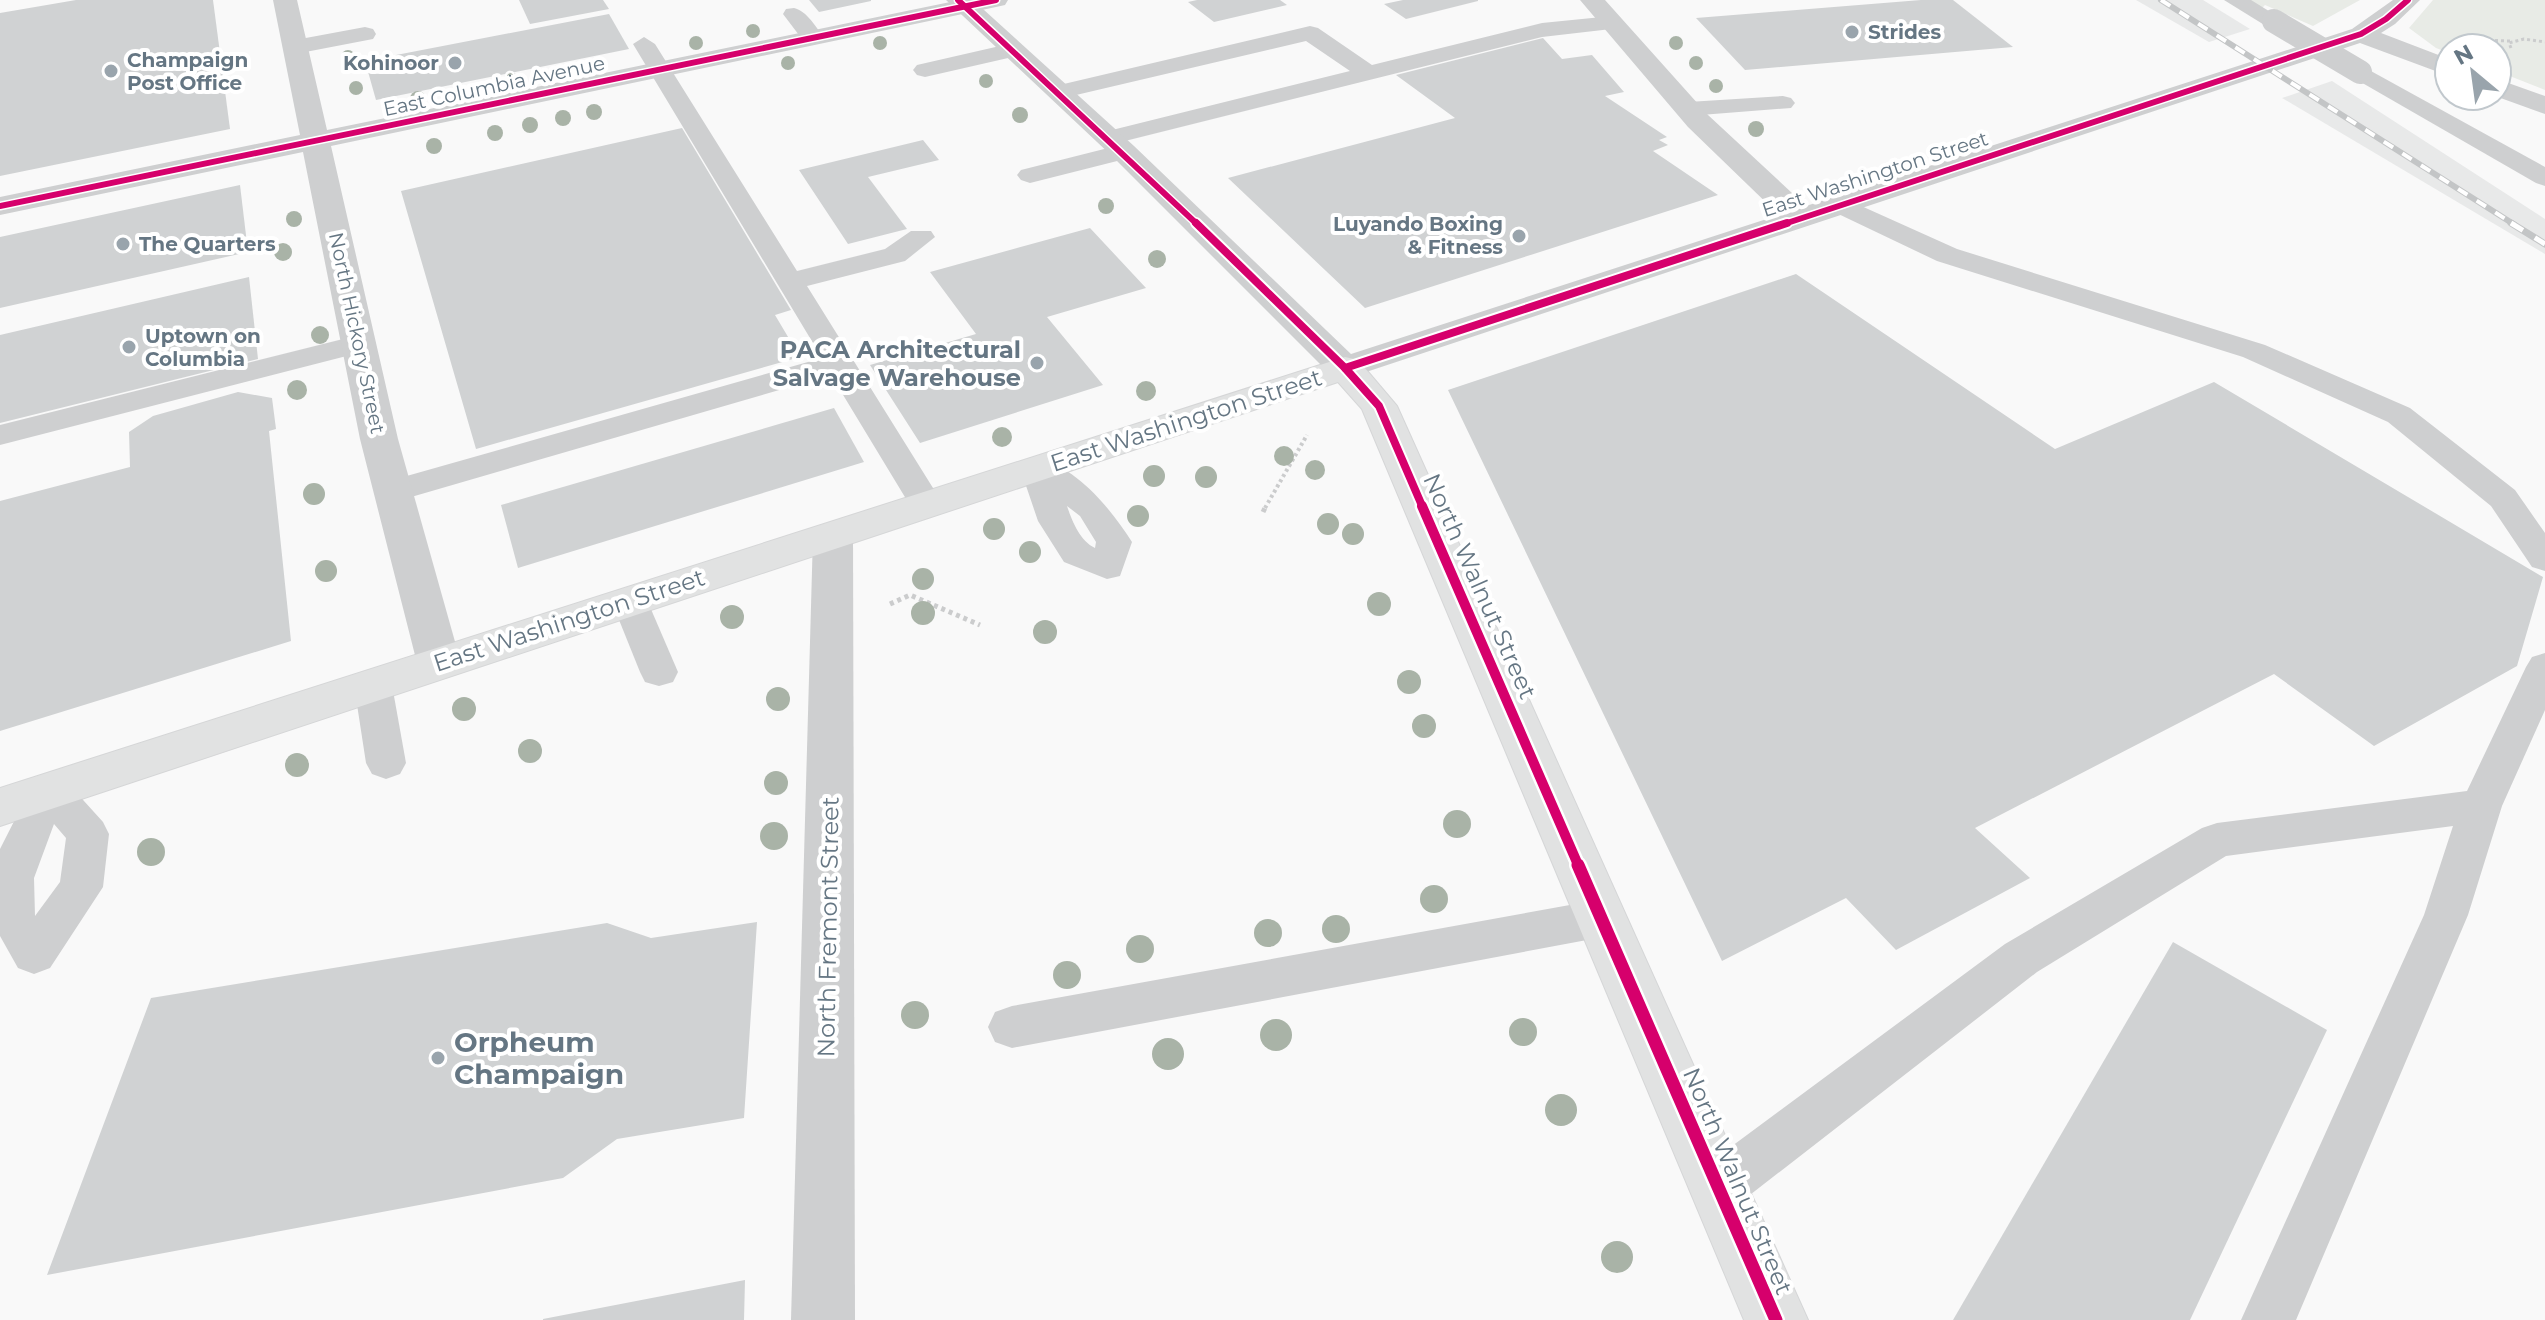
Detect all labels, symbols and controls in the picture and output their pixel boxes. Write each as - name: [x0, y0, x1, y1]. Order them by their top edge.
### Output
- place label: Strides: [1868, 20, 1941, 44]
- marker: Strides: [1843, 23, 1861, 41]
- north arrow: [2433, 32, 2513, 112]
- text: N: [2449, 39, 2478, 71]
- place label: Champaign Post Office: [127, 48, 248, 95]
- place label: Kohinoor: [343, 51, 439, 75]
- street label: East Columbia Avenue: [381, 51, 607, 121]
- marker: Kohinoor: [446, 54, 464, 72]
- marker: Champaign Post Office: [102, 62, 120, 80]
- street label: East Washington Street: [1759, 126, 1991, 222]
- place label: Luyando Boxing & Fitness: [1333, 212, 1503, 259]
- marker: Luyando Boxing & Fitness: [1510, 227, 1528, 245]
- street label: North Hickory Street: [324, 230, 390, 436]
- place label: The Quarters: [139, 232, 276, 256]
- marker: The Quarters: [114, 235, 132, 253]
- place label: Uptown on Columbia: [145, 324, 261, 371]
- place label: PACA Architectural Salvage Warehouse: [773, 335, 1021, 392]
- marker: Uptown on Columbia: [120, 338, 138, 356]
- marker: PACA Architectural Salvage Warehouse: [1028, 354, 1046, 372]
- street label: East Washington Street: [1047, 362, 1326, 478]
- street label: North Walnut Street: [1417, 469, 1543, 703]
- street label: East Washington Street: [430, 562, 709, 678]
- street label: North Fremont Street: [811, 796, 845, 1058]
- place label: Orpheum Champaign: [454, 1025, 624, 1091]
- marker: Orpheum Champaign: [429, 1049, 447, 1067]
- street label: North Walnut Street: [1677, 1063, 1799, 1299]

